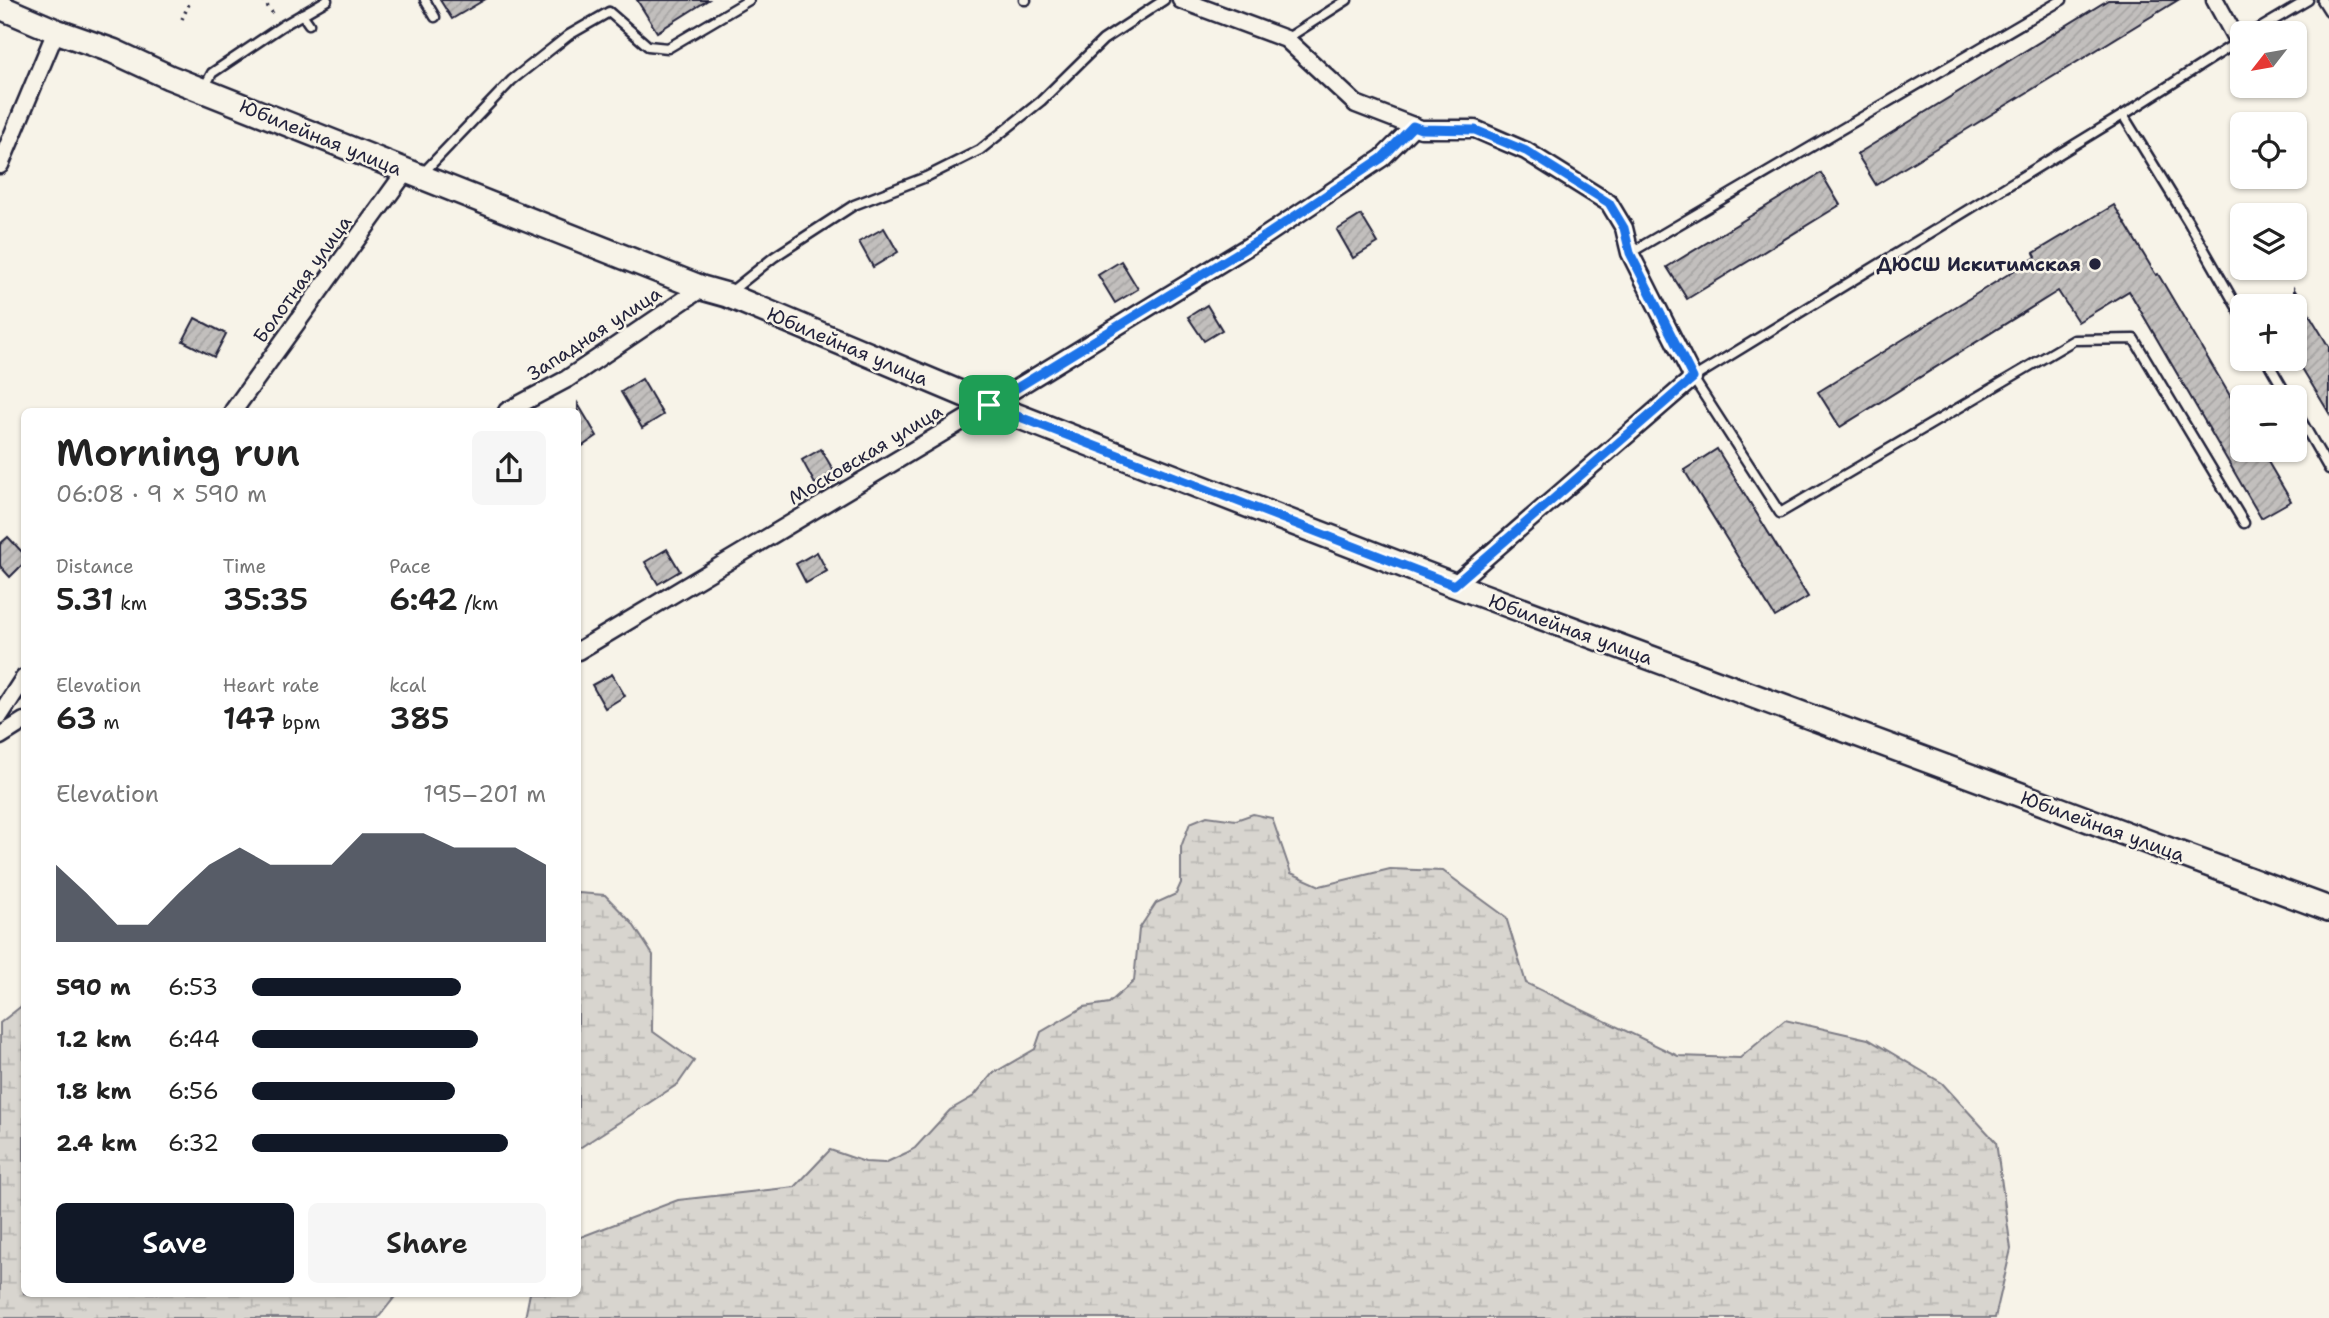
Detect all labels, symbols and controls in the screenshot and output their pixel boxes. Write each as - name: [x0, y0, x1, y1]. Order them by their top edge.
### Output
- north arrow: [2230, 21, 2306, 98]
- map controls: [2230, 21, 2307, 462]
- street label: Юбилейная улица: [236, 94, 406, 181]
- button: locate: [2230, 112, 2307, 189]
- button: layers: [2230, 203, 2307, 280]
- street label: Болотная улица: [248, 210, 357, 348]
- place label: ДЮСШ Искитимская: [1876, 252, 2081, 277]
- marker: ДЮСШ Искитимская: [2087, 256, 2103, 272]
- street label: Западная улица: [522, 281, 666, 386]
- button: +: [2230, 294, 2307, 371]
- street label: Юбилейная улица: [763, 301, 932, 392]
- pin: [959, 375, 1019, 435]
- button: −: [2230, 385, 2307, 462]
- icon: arrive: [970, 386, 1008, 424]
- street label: Московская улица: [784, 398, 947, 510]
- text: Morning run: [56, 427, 300, 478]
- button: share: [472, 431, 546, 505]
- text: 06:08 · 9 × 590 m: [56, 479, 267, 509]
- text: Distance: [56, 554, 134, 579]
- text: Time: [223, 554, 266, 579]
- text: Pace: [389, 554, 431, 579]
- text: 5.31: [56, 579, 114, 620]
- text: 35:35: [223, 579, 308, 620]
- text: 6:42: [389, 579, 458, 620]
- street label: Юбилейная улица: [1485, 588, 1656, 671]
- text: km: [114, 591, 147, 616]
- text: /km: [458, 591, 498, 616]
- text: Elevation: [56, 673, 141, 698]
- text: Heart rate: [223, 673, 319, 698]
- text: kcal: [389, 673, 426, 698]
- text: 63: [56, 698, 97, 739]
- text: 147: [223, 698, 276, 739]
- text: 385: [389, 698, 449, 739]
- text: m: [97, 710, 120, 735]
- text: bpm: [276, 710, 320, 735]
- text: Elevation: [56, 779, 159, 809]
- text: 195–201 m: [423, 779, 546, 809]
- street label: Юбилейная улица: [2017, 785, 2188, 868]
- text: 590 m: [56, 972, 131, 1002]
- text: 6:53: [168, 972, 218, 1002]
- text: 1.2 km: [56, 1024, 132, 1054]
- text: 6:44: [168, 1024, 220, 1054]
- text: 1.8 km: [56, 1076, 131, 1106]
- text: 6:56: [168, 1076, 219, 1106]
- text: 2.4 km: [56, 1128, 137, 1158]
- text: 6:32: [168, 1128, 219, 1158]
- button: Save: [56, 1203, 294, 1283]
- button: Share: [308, 1203, 546, 1283]

